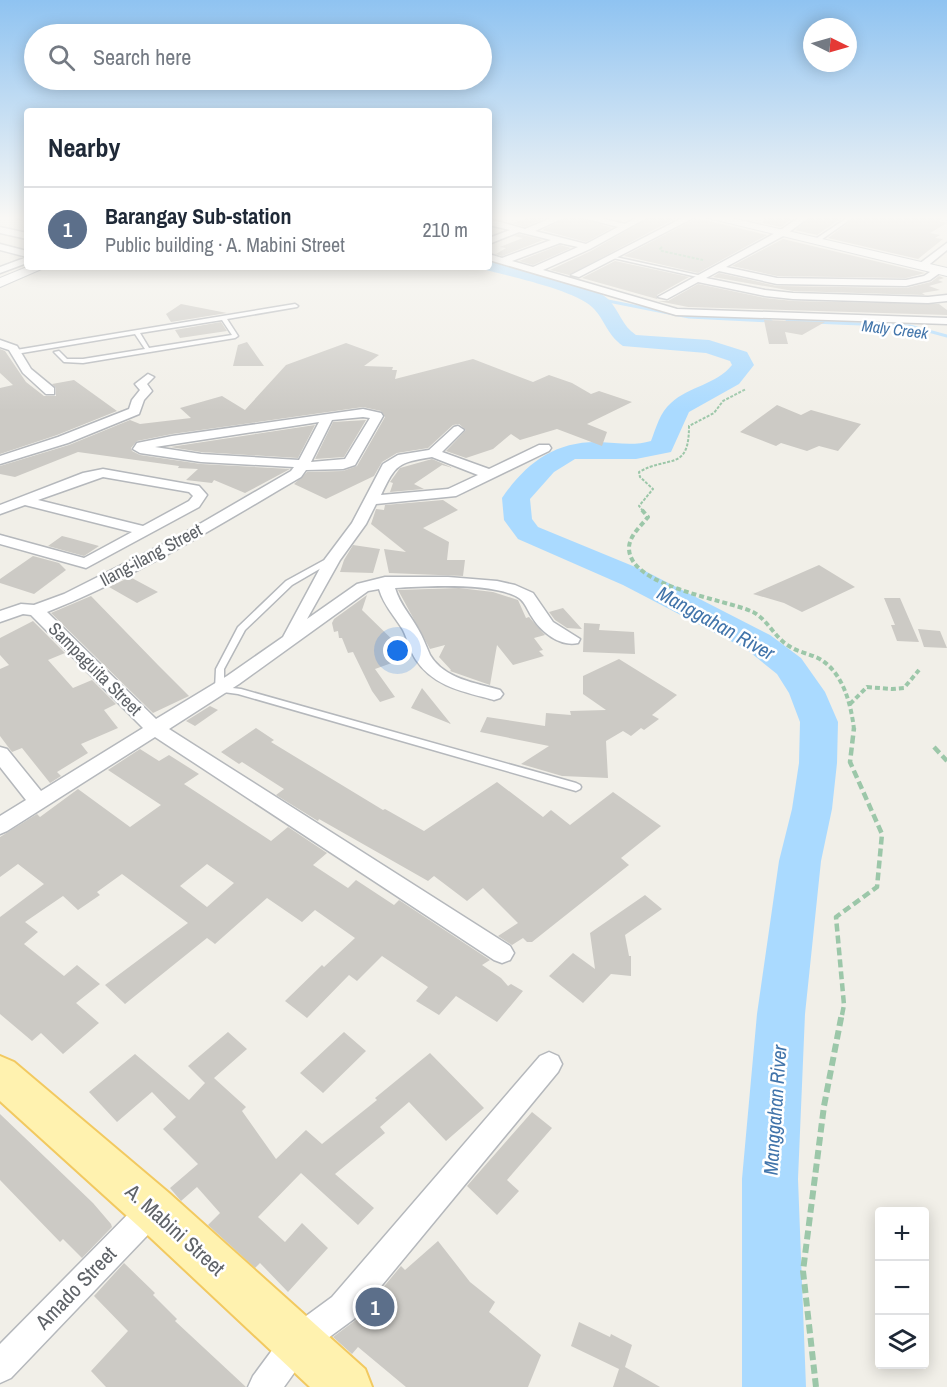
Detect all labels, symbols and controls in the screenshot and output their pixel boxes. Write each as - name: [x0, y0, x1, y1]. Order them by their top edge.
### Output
- north arrow: [803, 18, 857, 72]
- search box: [24, 24, 492, 90]
- icon: search: [45, 41, 78, 74]
- text: Search here: [93, 42, 191, 72]
- text: Nearby: [48, 130, 120, 165]
- text: Barangay Sub-station: [105, 201, 291, 231]
- text: 1: [63, 216, 72, 243]
- text: 210 m: [422, 216, 468, 243]
- text: Public building · A. Mabini Street: [105, 231, 345, 258]
- water label: Maly Creek: [861, 314, 930, 344]
- street label: Ilang-ilang Street: [95, 517, 206, 592]
- water label: Manggahan River: [653, 579, 780, 666]
- street label: Sampaguita Street: [43, 616, 148, 721]
- your location: [383, 636, 412, 665]
- water label: Manggahan River: [756, 1043, 793, 1176]
- street label: A. Mabini Street: [119, 1177, 231, 1282]
- map controls: [875, 1207, 929, 1369]
- button: +: [875, 1207, 929, 1261]
- street label: Amado Street: [28, 1240, 123, 1336]
- button: −: [875, 1261, 929, 1315]
- pin: 1: [356, 1284, 394, 1330]
- button: layers: [875, 1315, 929, 1369]

